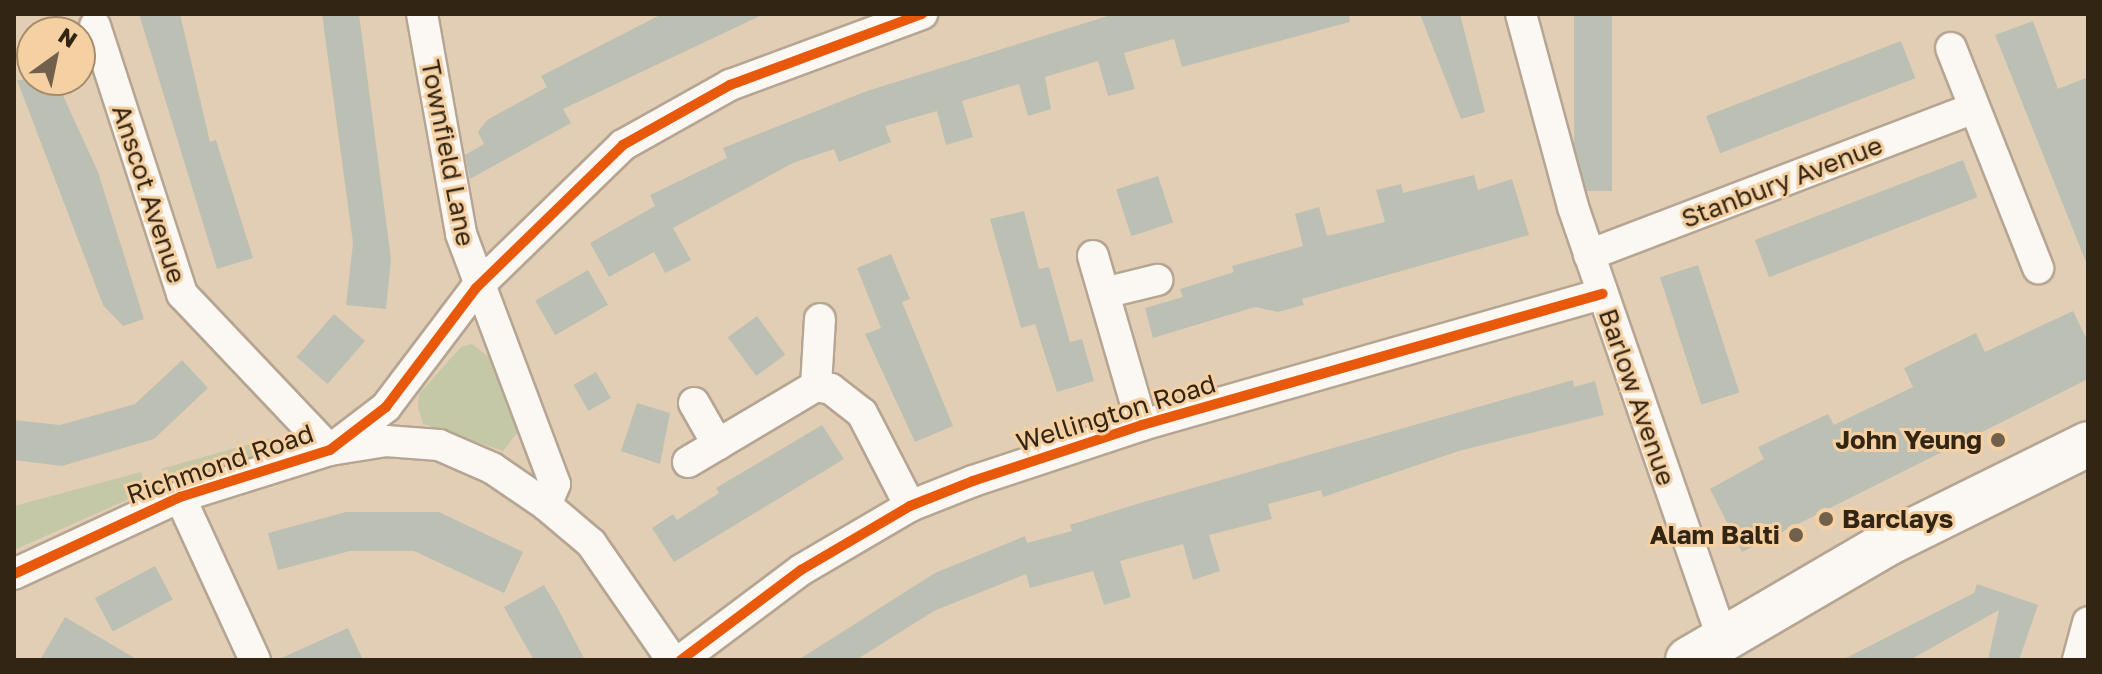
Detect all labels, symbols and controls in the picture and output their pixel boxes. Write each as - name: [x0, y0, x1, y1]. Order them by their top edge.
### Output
- north arrow: [16, 16, 96, 96]
- text: N: [54, 21, 83, 53]
- street label: Townfield Lane: [415, 57, 481, 249]
- street label: Anscot Avenue: [105, 101, 193, 287]
- street label: Stanbury Avenue: [1677, 129, 1887, 235]
- street label: Barlow Avenue: [1592, 304, 1682, 490]
- street label: Wellington Road: [1013, 368, 1219, 458]
- street label: Richmond Road: [122, 417, 318, 511]
- place label: John Yeung: [1835, 424, 1982, 456]
- marker: John Yeung: [1989, 431, 2007, 449]
- place label: Barclays: [1842, 503, 1953, 535]
- marker: Barclays: [1817, 510, 1835, 528]
- place label: Alam Balti: [1650, 519, 1780, 551]
- marker: Alam Balti: [1787, 526, 1805, 544]

